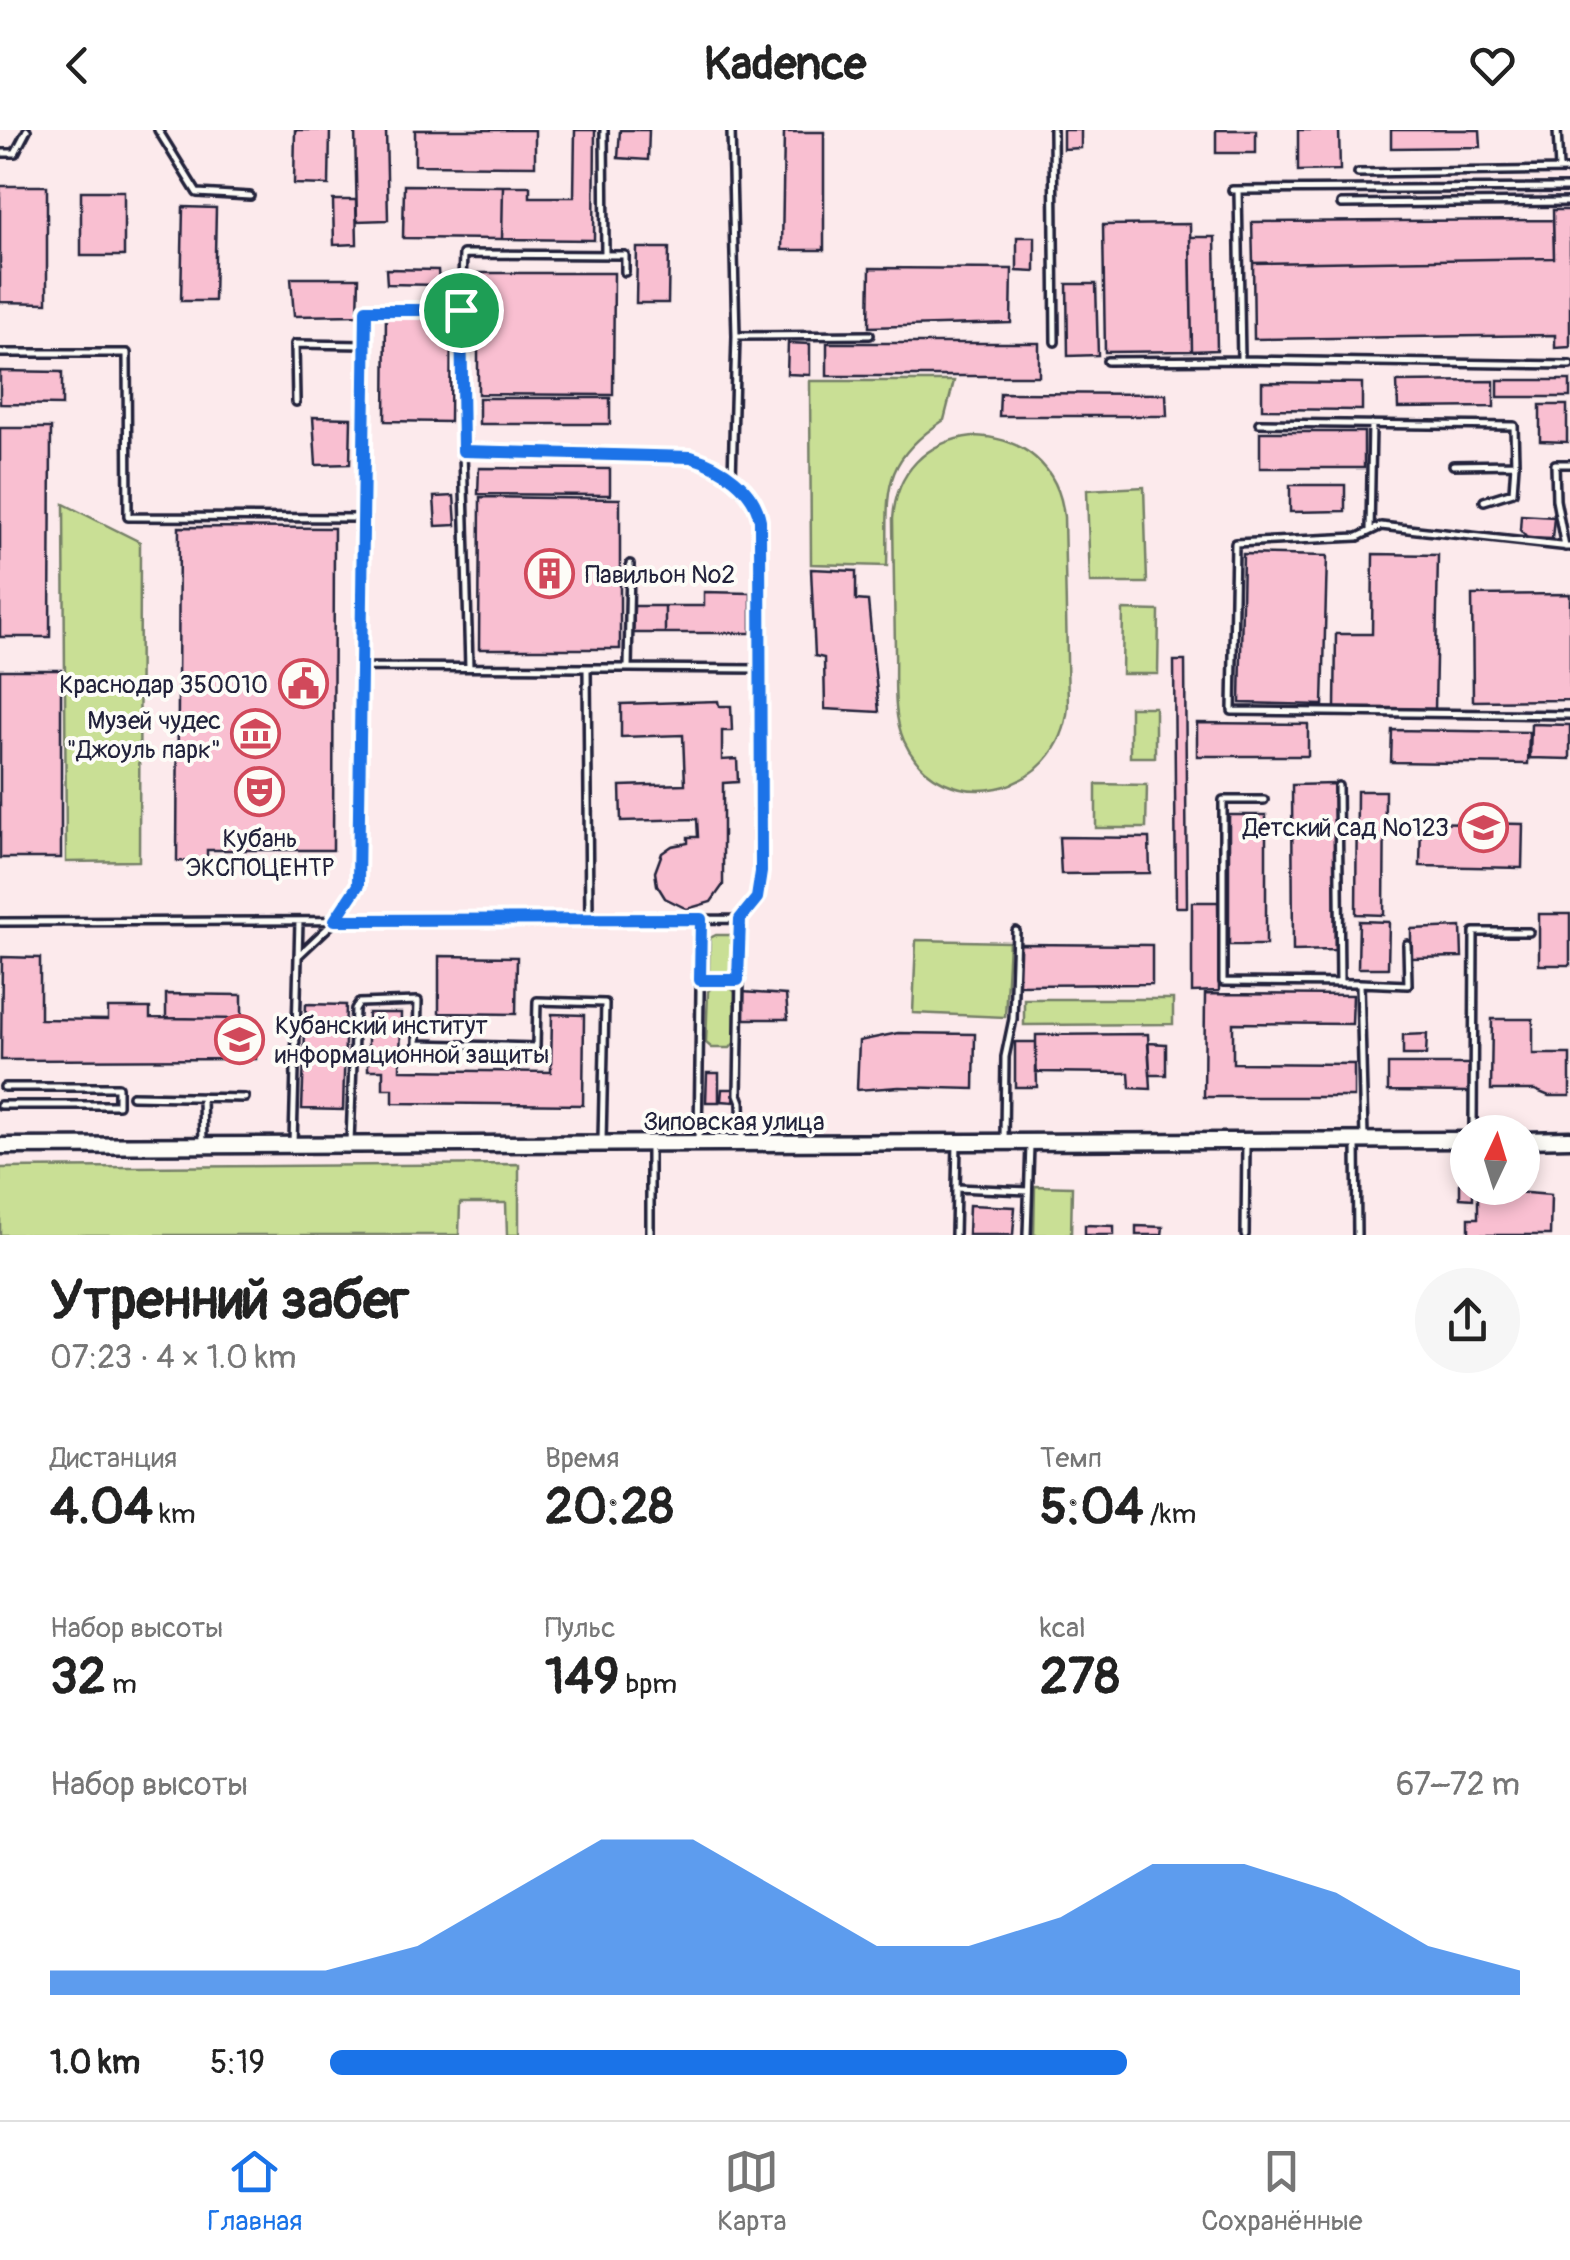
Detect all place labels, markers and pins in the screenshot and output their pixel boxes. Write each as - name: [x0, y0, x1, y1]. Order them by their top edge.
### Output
- pin: [419, 268, 504, 353]
- building icon: Павильон №2: [524, 548, 576, 600]
- place label: Павильон №2: [585, 560, 735, 591]
- public building icon: Краснодар 350010: [277, 658, 329, 710]
- place label: Краснодар 350010: [59, 670, 268, 701]
- place label: Музей чудес "Джоуль парк": [66, 706, 221, 766]
- museum icon: Музей чудес "Джоуль парк": [230, 708, 282, 760]
- theatre icon: Кубань ЭКСПОЦЕНТР: [234, 766, 286, 818]
- school or university icon: Детский сад №123: [1458, 801, 1510, 853]
- place label: Детский сад №123: [1242, 813, 1449, 844]
- place label: Кубань ЭКСПОЦЕНТР: [186, 824, 335, 884]
- place label: Кубанский институт информационной защиты: [275, 1011, 549, 1071]
- school or university icon: Кубанский институт информационной защиты: [214, 1013, 266, 1065]

